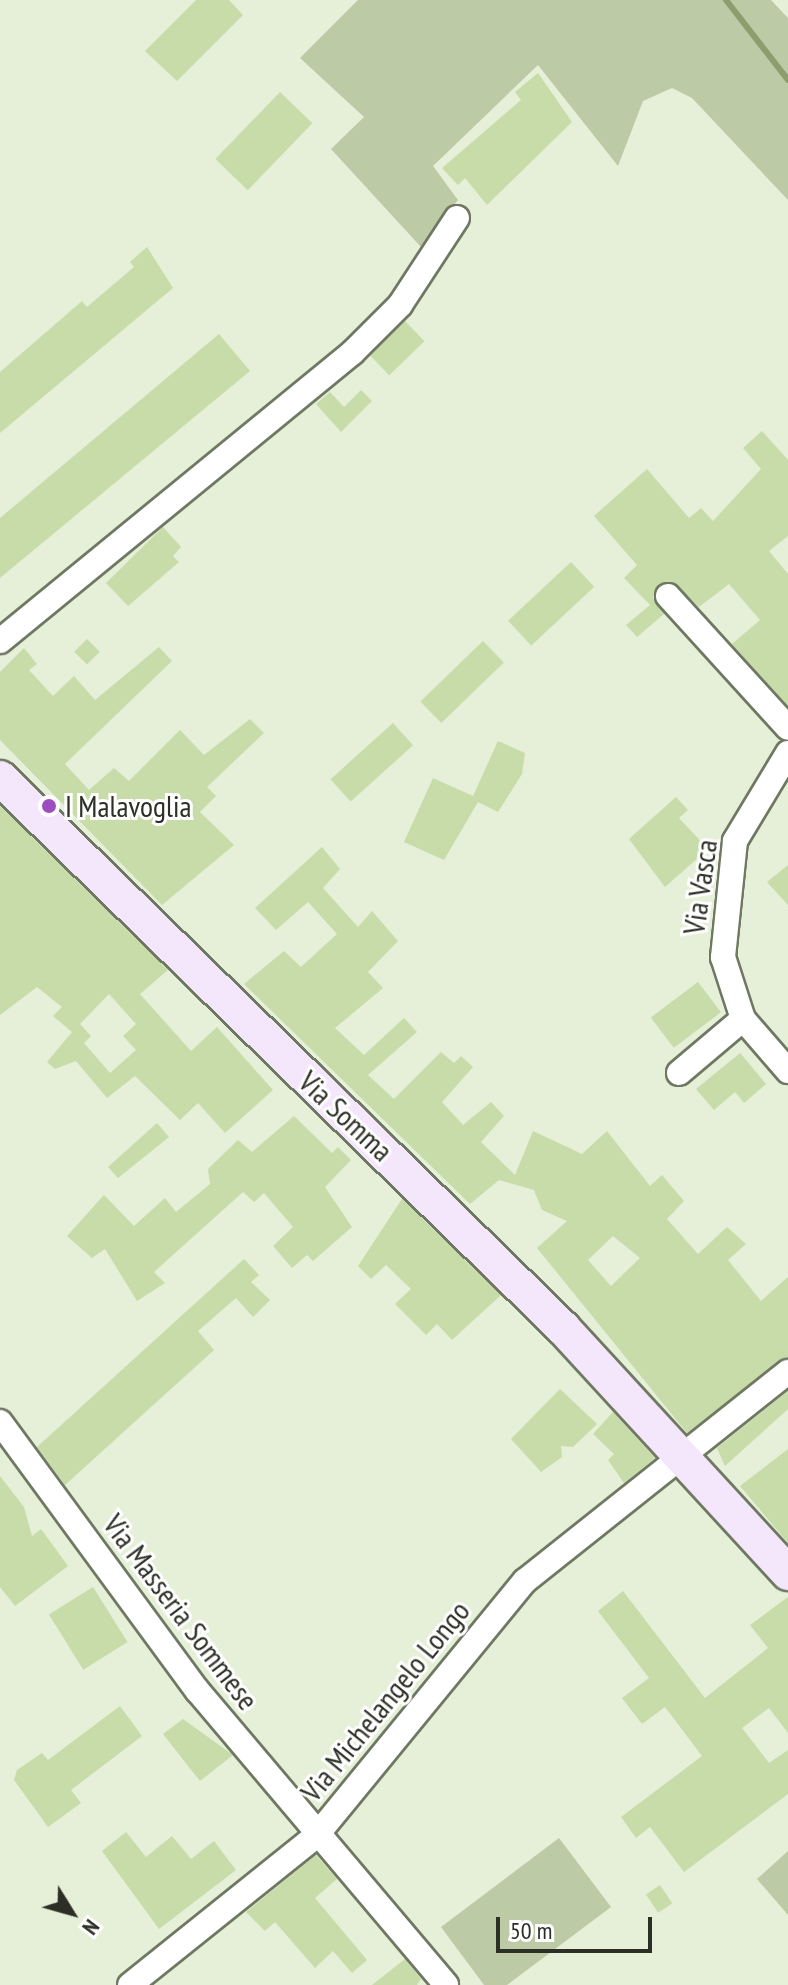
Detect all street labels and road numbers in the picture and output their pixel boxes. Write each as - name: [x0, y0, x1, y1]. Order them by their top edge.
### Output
- street label: Via Vasca: [675, 837, 725, 937]
- street label: Via Somma: [291, 1063, 401, 1169]
- street label: Via Masseria Sommese: [96, 1507, 266, 1717]
- street label: Via Michelangelo Longo: [293, 1593, 477, 1809]

